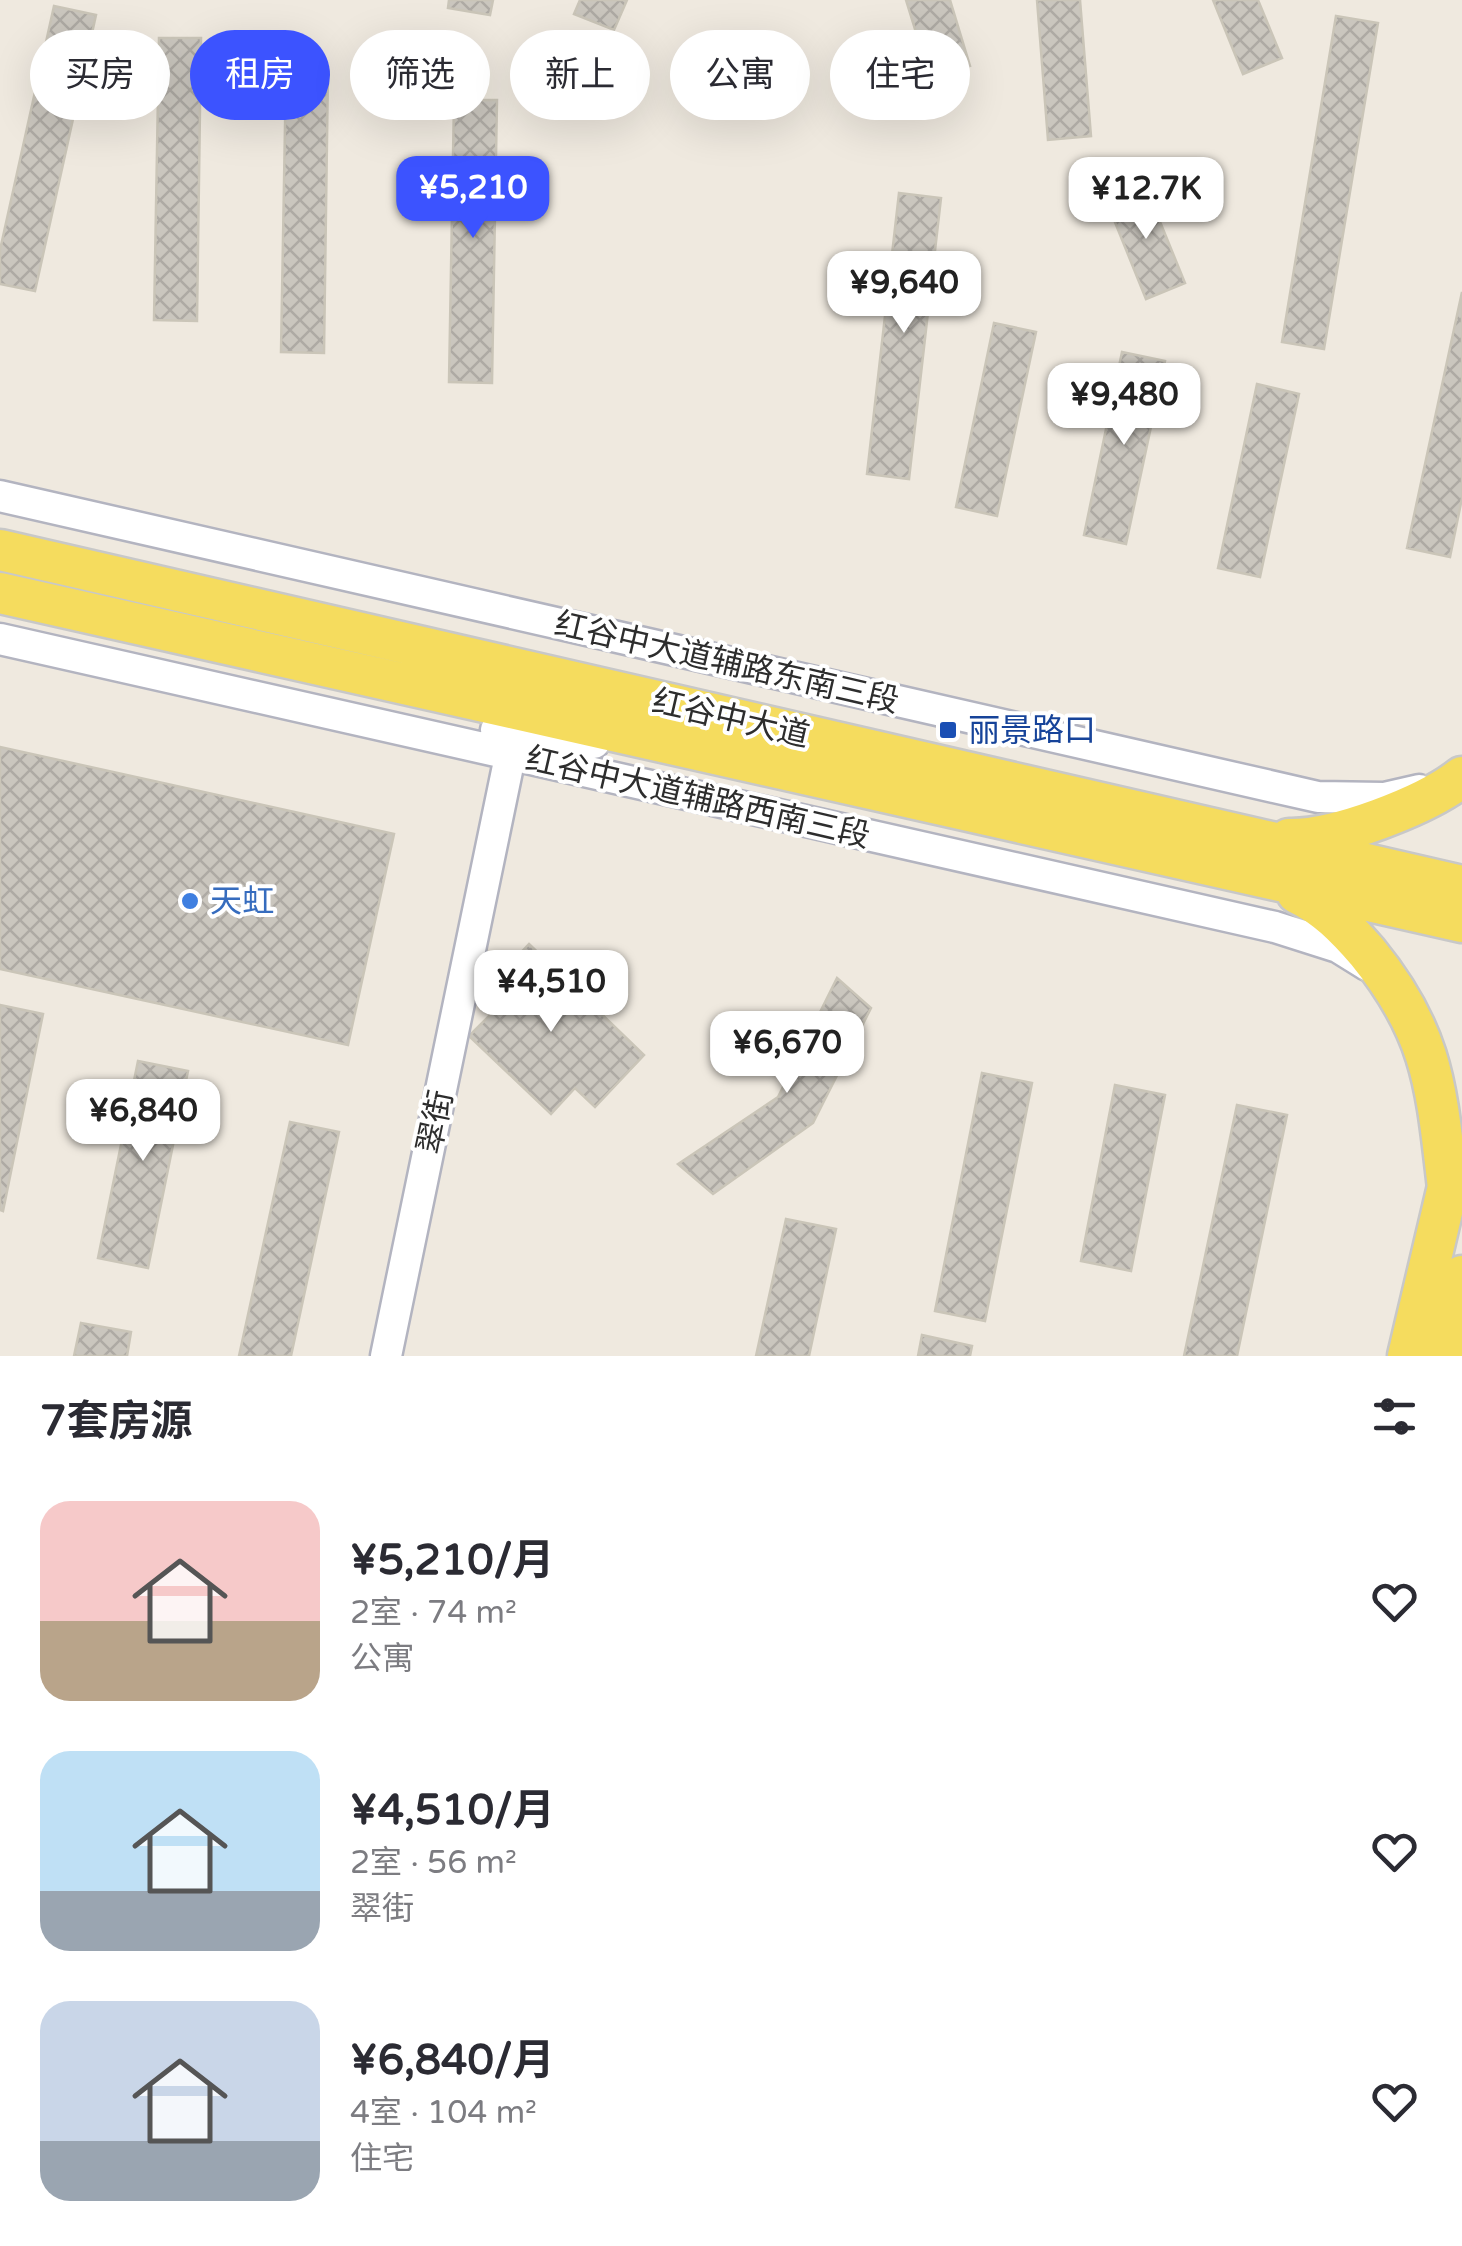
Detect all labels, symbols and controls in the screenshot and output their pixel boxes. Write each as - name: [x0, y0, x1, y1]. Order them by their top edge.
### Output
- chip: 买房: [30, 30, 170, 120]
- chip: 租房: [190, 30, 330, 120]
- chip: 筛选: [350, 30, 490, 120]
- chip: 新上: [510, 30, 650, 120]
- chip: 公寓: [670, 30, 810, 120]
- chip: 住宅: [830, 30, 970, 120]
- pin: ¥5,210: [392, 156, 554, 241]
- pin: ¥12.7K: [1065, 157, 1227, 242]
- text: ¥5,210: [418, 169, 528, 207]
- text: ¥12.7K: [1091, 170, 1201, 208]
- pin: ¥9,640: [823, 251, 985, 336]
- text: ¥9,640: [849, 264, 959, 302]
- pin: ¥9,480: [1043, 363, 1205, 448]
- text: ¥9,480: [1069, 376, 1179, 414]
- street label: 红谷中大道辅路东南三段: [551, 604, 903, 720]
- street label: 红谷中大道: [649, 681, 813, 755]
- place label: 丽景路口: [968, 712, 1096, 750]
- marker: 丽景路口: [937, 719, 959, 741]
- street label: 红谷中大道辅路西南三段: [522, 740, 874, 856]
- place label: 天虹: [210, 883, 274, 921]
- marker: 天虹: [179, 890, 201, 912]
- pin: ¥4,510: [470, 950, 632, 1035]
- text: ¥4,510: [496, 963, 606, 1001]
- pin: ¥6,670: [706, 1011, 868, 1096]
- text: ¥6,670: [732, 1024, 842, 1062]
- pin: ¥6,840: [62, 1079, 224, 1164]
- street label: 翠街: [411, 1087, 461, 1157]
- text: ¥6,840: [88, 1092, 198, 1130]
- icon: filters: [1367, 1389, 1422, 1444]
- text: 7套房源: [40, 1396, 192, 1447]
- text: ¥5,210/月: [350, 1535, 554, 1586]
- icon: home: [120, 1541, 240, 1661]
- icon: heart: [1367, 1574, 1422, 1629]
- text: 2室 · 74 m²: [350, 1594, 517, 1632]
- text: 公寓: [350, 1640, 414, 1678]
- text: ¥4,510/月: [350, 1785, 555, 1836]
- icon: home: [120, 1791, 240, 1911]
- icon: heart: [1367, 1824, 1422, 1879]
- text: 2室 · 56 m²: [350, 1844, 517, 1882]
- text: 翠街: [350, 1890, 414, 1928]
- text: ¥6,840/月: [350, 2035, 554, 2086]
- icon: home: [120, 2041, 240, 2161]
- icon: heart: [1367, 2074, 1422, 2129]
- text: 4室 · 104 m²: [350, 2094, 537, 2132]
- text: 住宅: [350, 2140, 414, 2178]

